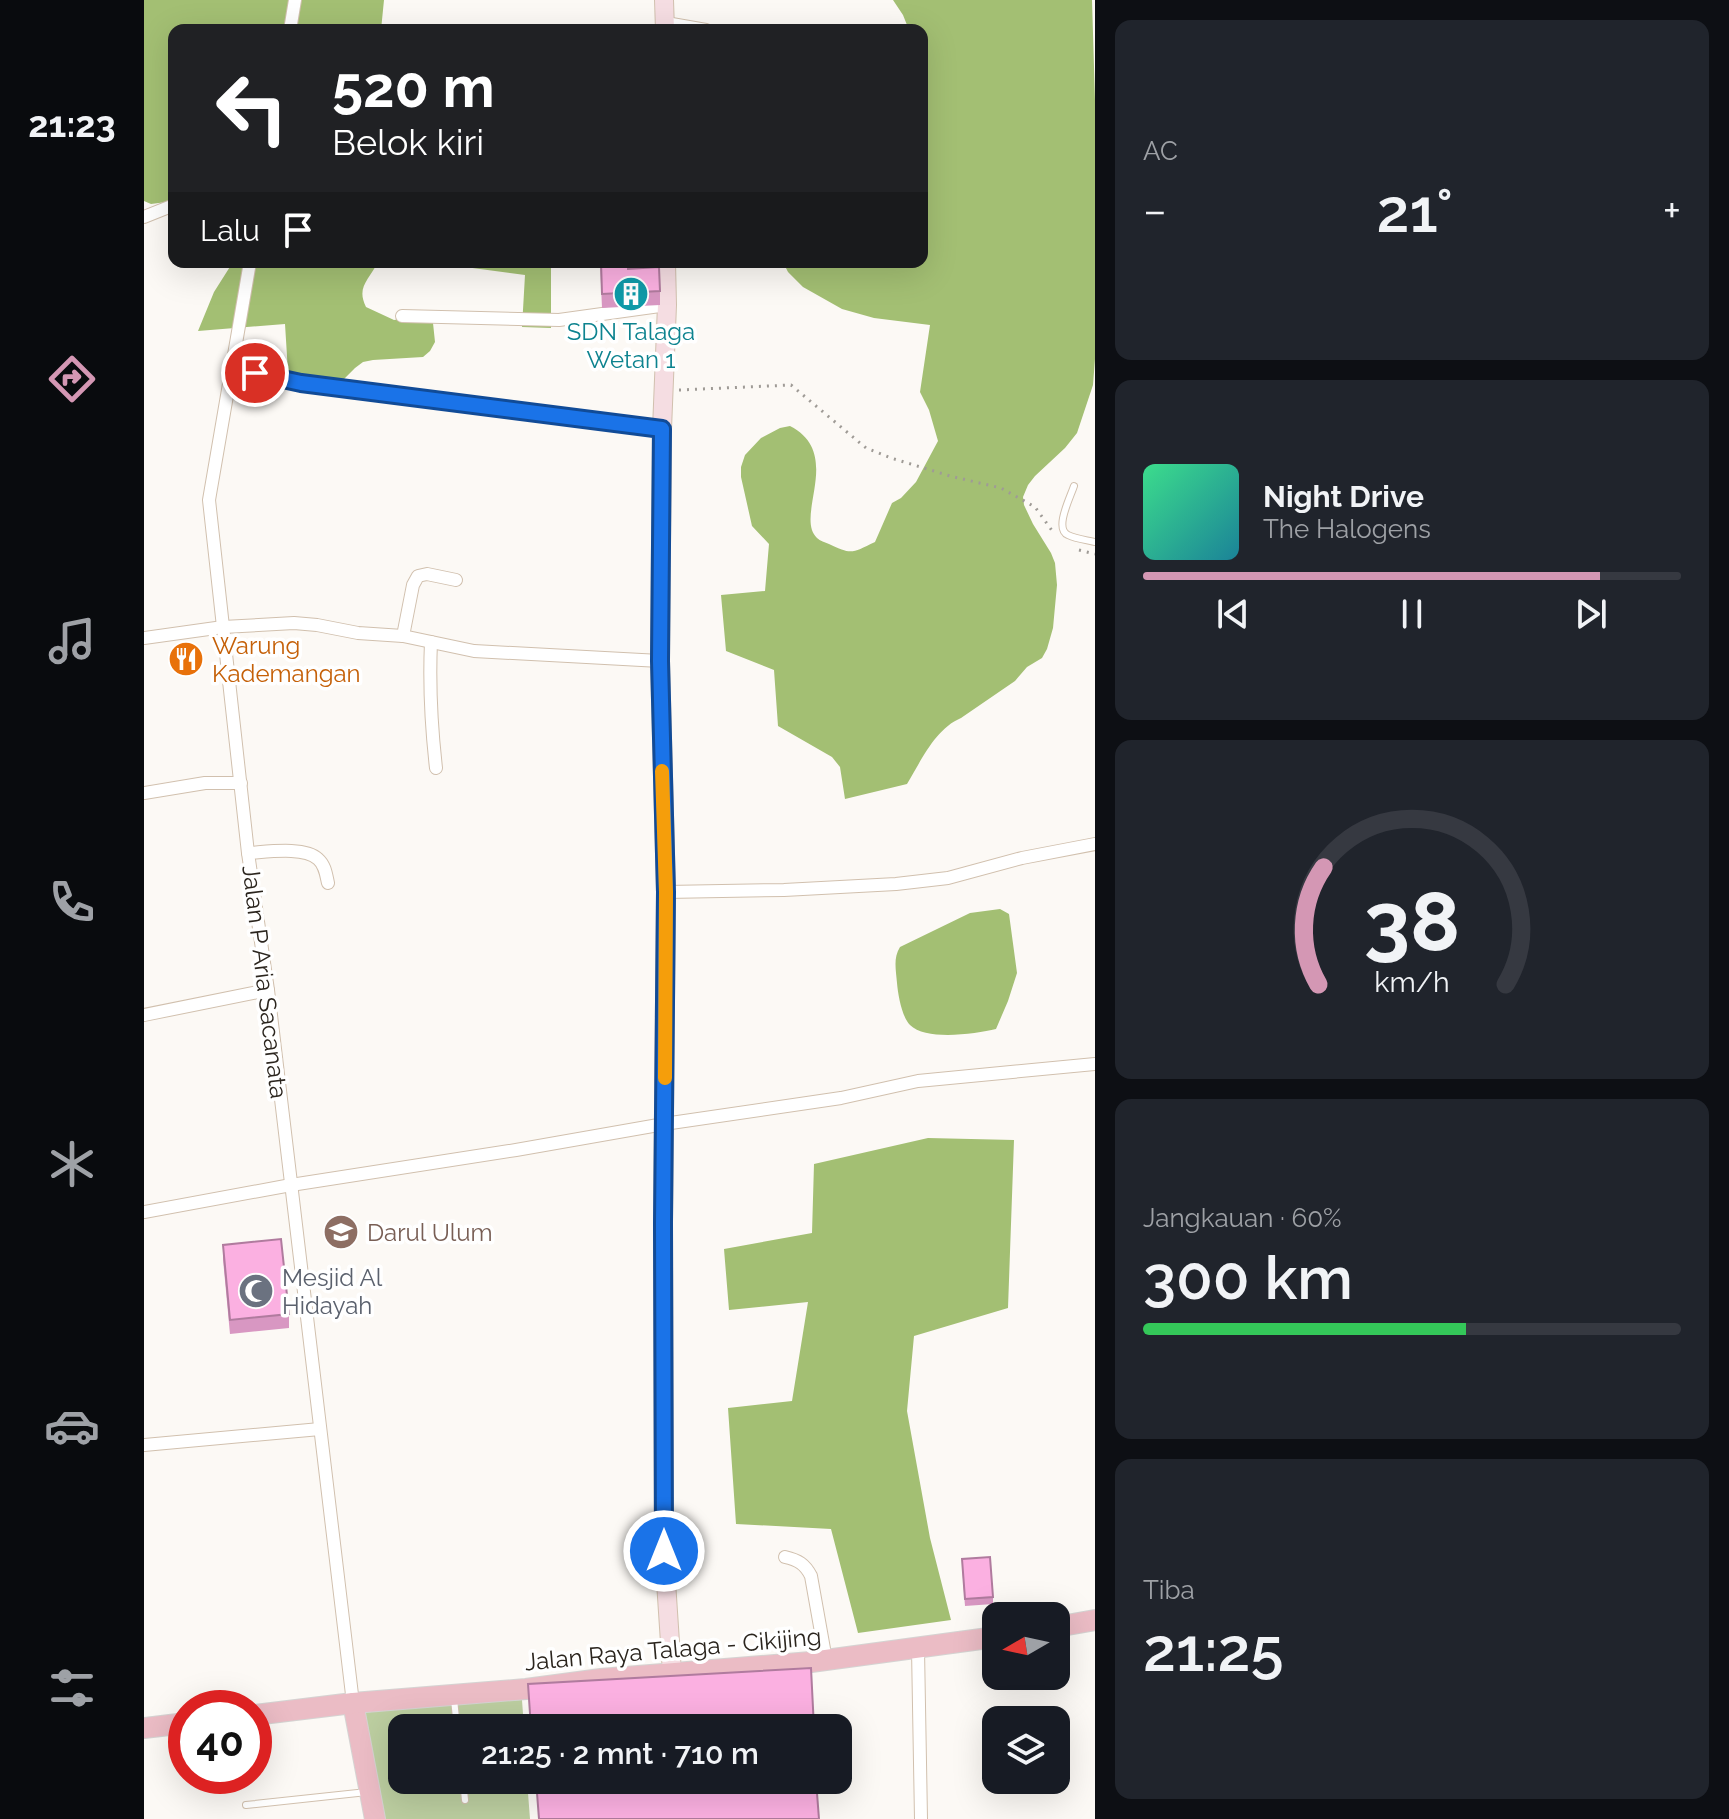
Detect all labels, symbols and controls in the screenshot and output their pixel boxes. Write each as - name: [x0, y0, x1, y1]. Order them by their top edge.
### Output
- text: 520 m: [332, 54, 495, 120]
- icon: left: [200, 56, 304, 160]
- text: 21:23: [28, 103, 116, 145]
- text: Belok kiri: [332, 121, 484, 163]
- text: AC: [1143, 136, 1178, 166]
- text: 21°: [1376, 176, 1453, 246]
- text: −: [1143, 185, 1167, 236]
- text: +: [1663, 185, 1681, 236]
- icon: arrive: [276, 208, 320, 252]
- text: Lalu: [200, 213, 260, 248]
- building icon: SDN Talaga Wetan 1: [612, 275, 650, 313]
- place label: SDN Talaga Wetan 1: [567, 317, 695, 374]
- pin: [221, 339, 289, 407]
- icon: directions: [44, 351, 100, 407]
- icon: arrive: [233, 351, 277, 395]
- text: Night Drive: [1263, 479, 1424, 514]
- text: The Halogens: [1263, 514, 1431, 544]
- icon: previous: [1211, 592, 1255, 636]
- icon: pause: [1390, 592, 1434, 636]
- icon: next: [1569, 592, 1613, 636]
- icon: music: [44, 613, 100, 669]
- place label: Warung Kademangan: [212, 631, 361, 688]
- restaurant icon: Warung Kademangan: [167, 640, 205, 678]
- street label: Jalan P Aria Sacanata: [236, 864, 294, 1100]
- text: 38: [1364, 873, 1460, 970]
- icon: phone: [44, 874, 100, 930]
- text: km/h: [1374, 966, 1450, 1000]
- icon: climate: [44, 1136, 100, 1192]
- text: Jangkauan · 60%: [1143, 1203, 1342, 1233]
- school or university icon: Darul Ulum: [322, 1213, 360, 1251]
- place label: Darul Ulum: [367, 1218, 493, 1247]
- text: 300 km: [1143, 1243, 1353, 1313]
- place label: Mesjid Al Hidayah: [282, 1263, 383, 1320]
- mosque icon: Mesjid Al Hidayah: [237, 1272, 275, 1310]
- icon: car: [44, 1398, 100, 1454]
- position arrow: [622, 1509, 706, 1593]
- text: Tiba: [1143, 1575, 1195, 1605]
- north arrow: [982, 1602, 1070, 1690]
- map controls: [982, 1602, 1070, 1794]
- text: 21:25: [1143, 1615, 1284, 1685]
- street label: Jalan Raya Talaga - Cikijing: [523, 1622, 823, 1676]
- icon: filters: [44, 1660, 100, 1716]
- speed limit sign: 40: [168, 1690, 272, 1794]
- button: layers: [982, 1706, 1070, 1794]
- text: 21:25 · 2 mnt · 710 m: [481, 1736, 759, 1771]

